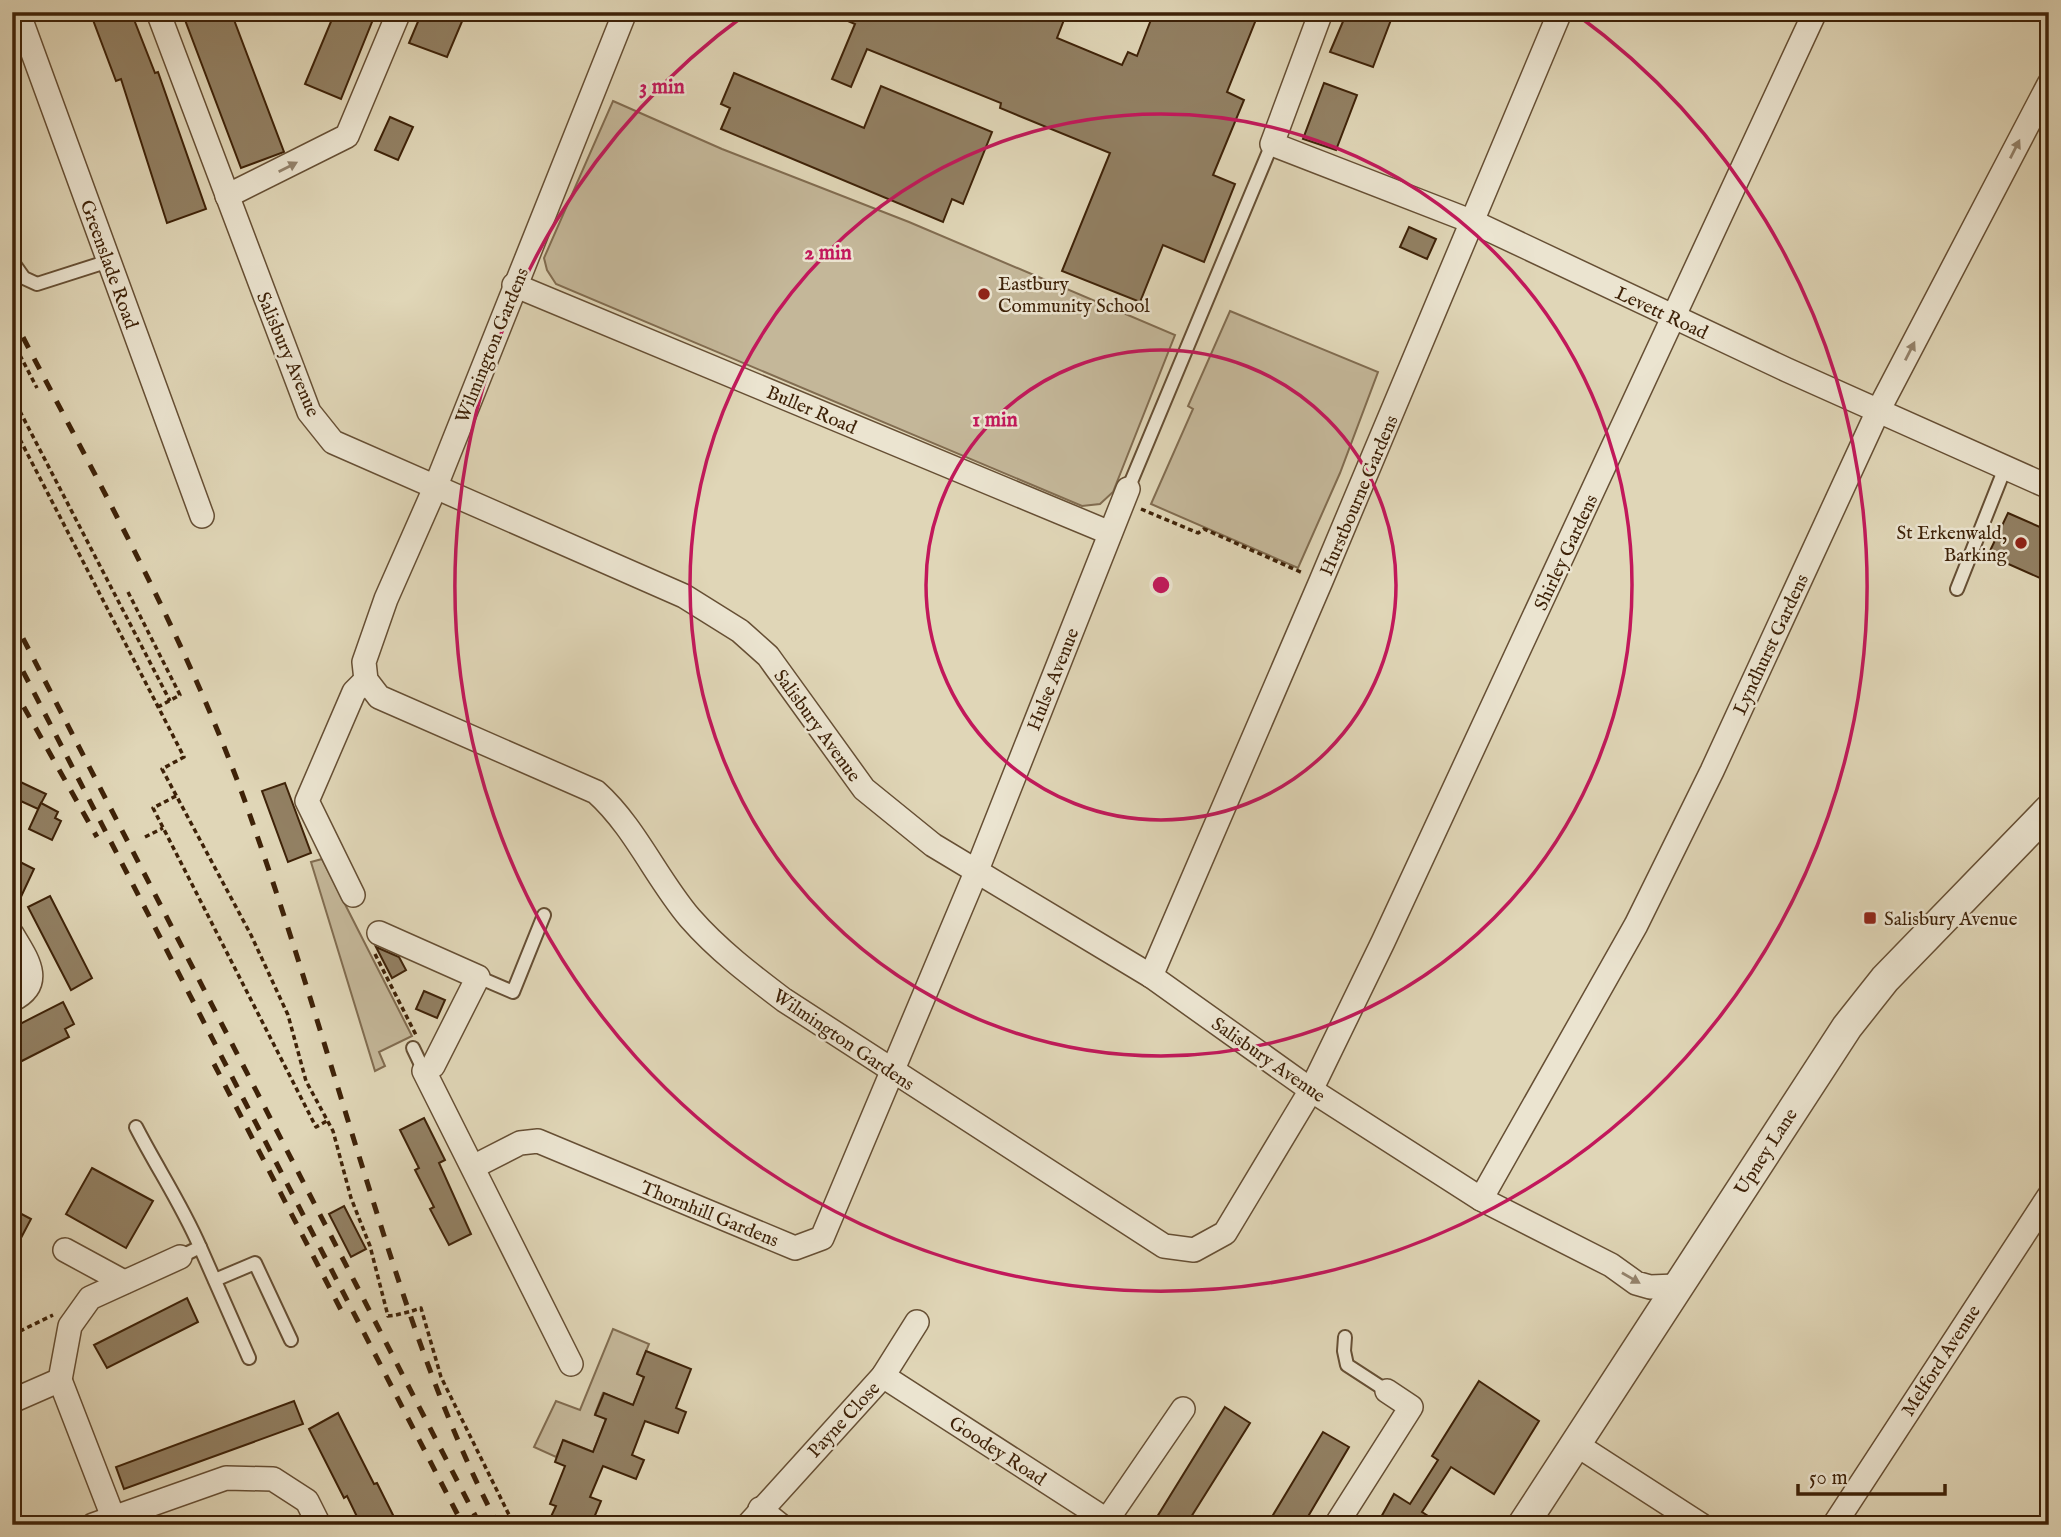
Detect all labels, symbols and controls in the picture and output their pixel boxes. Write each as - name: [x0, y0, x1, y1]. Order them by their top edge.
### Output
- text: 3 min: [639, 74, 685, 101]
- one-way arrow: [2009, 139, 2021, 159]
- one-way arrow: [278, 161, 298, 173]
- street label: Greenslade Road: [74, 197, 143, 333]
- text: 2 min: [804, 240, 852, 267]
- street label: Wilmington Gardens: [451, 265, 535, 427]
- place label: Eastbury Community School: [998, 273, 1150, 319]
- street label: Levett Road: [1611, 282, 1712, 346]
- marker: Eastbury Community School: [976, 286, 992, 302]
- street label: Salisbury Avenue: [250, 289, 324, 421]
- one-way arrow: [1904, 341, 1916, 361]
- street label: Buller Road: [763, 381, 861, 441]
- text: 1 min: [972, 407, 1018, 434]
- street label: Hurstbourne Gardens: [1315, 412, 1405, 580]
- street label: Shirley Gardens: [1529, 491, 1604, 615]
- place label: St Erkenwald, Barking: [1896, 522, 2008, 568]
- marker: St Erkenwald, Barking: [2013, 535, 2029, 551]
- street label: Lyndhurst Gardens: [1729, 570, 1815, 719]
- centre of rings: [1149, 573, 1173, 597]
- street label: Hulse Avenue: [1022, 625, 1085, 735]
- street label: Salisbury Avenue: [767, 665, 865, 787]
- place label: Salisbury Avenue: [1884, 908, 2018, 932]
- marker: Salisbury Avenue: [1862, 910, 1878, 926]
- street label: Wilmington Gardens: [768, 984, 918, 1097]
- street label: Salisbury Avenue: [1206, 1013, 1330, 1109]
- street label: Upney Lane: [1730, 1104, 1804, 1200]
- street label: Thornhill Gardens: [637, 1176, 782, 1254]
- one-way arrow: [1622, 1272, 1641, 1284]
- street label: Melford Avenue: [1897, 1301, 1987, 1421]
- street label: Payne Close: [803, 1377, 886, 1463]
- street label: Goodey Road: [944, 1411, 1051, 1492]
- scale bar: [1798, 1453, 1946, 1497]
- text: 50 m: [1809, 1465, 1848, 1492]

